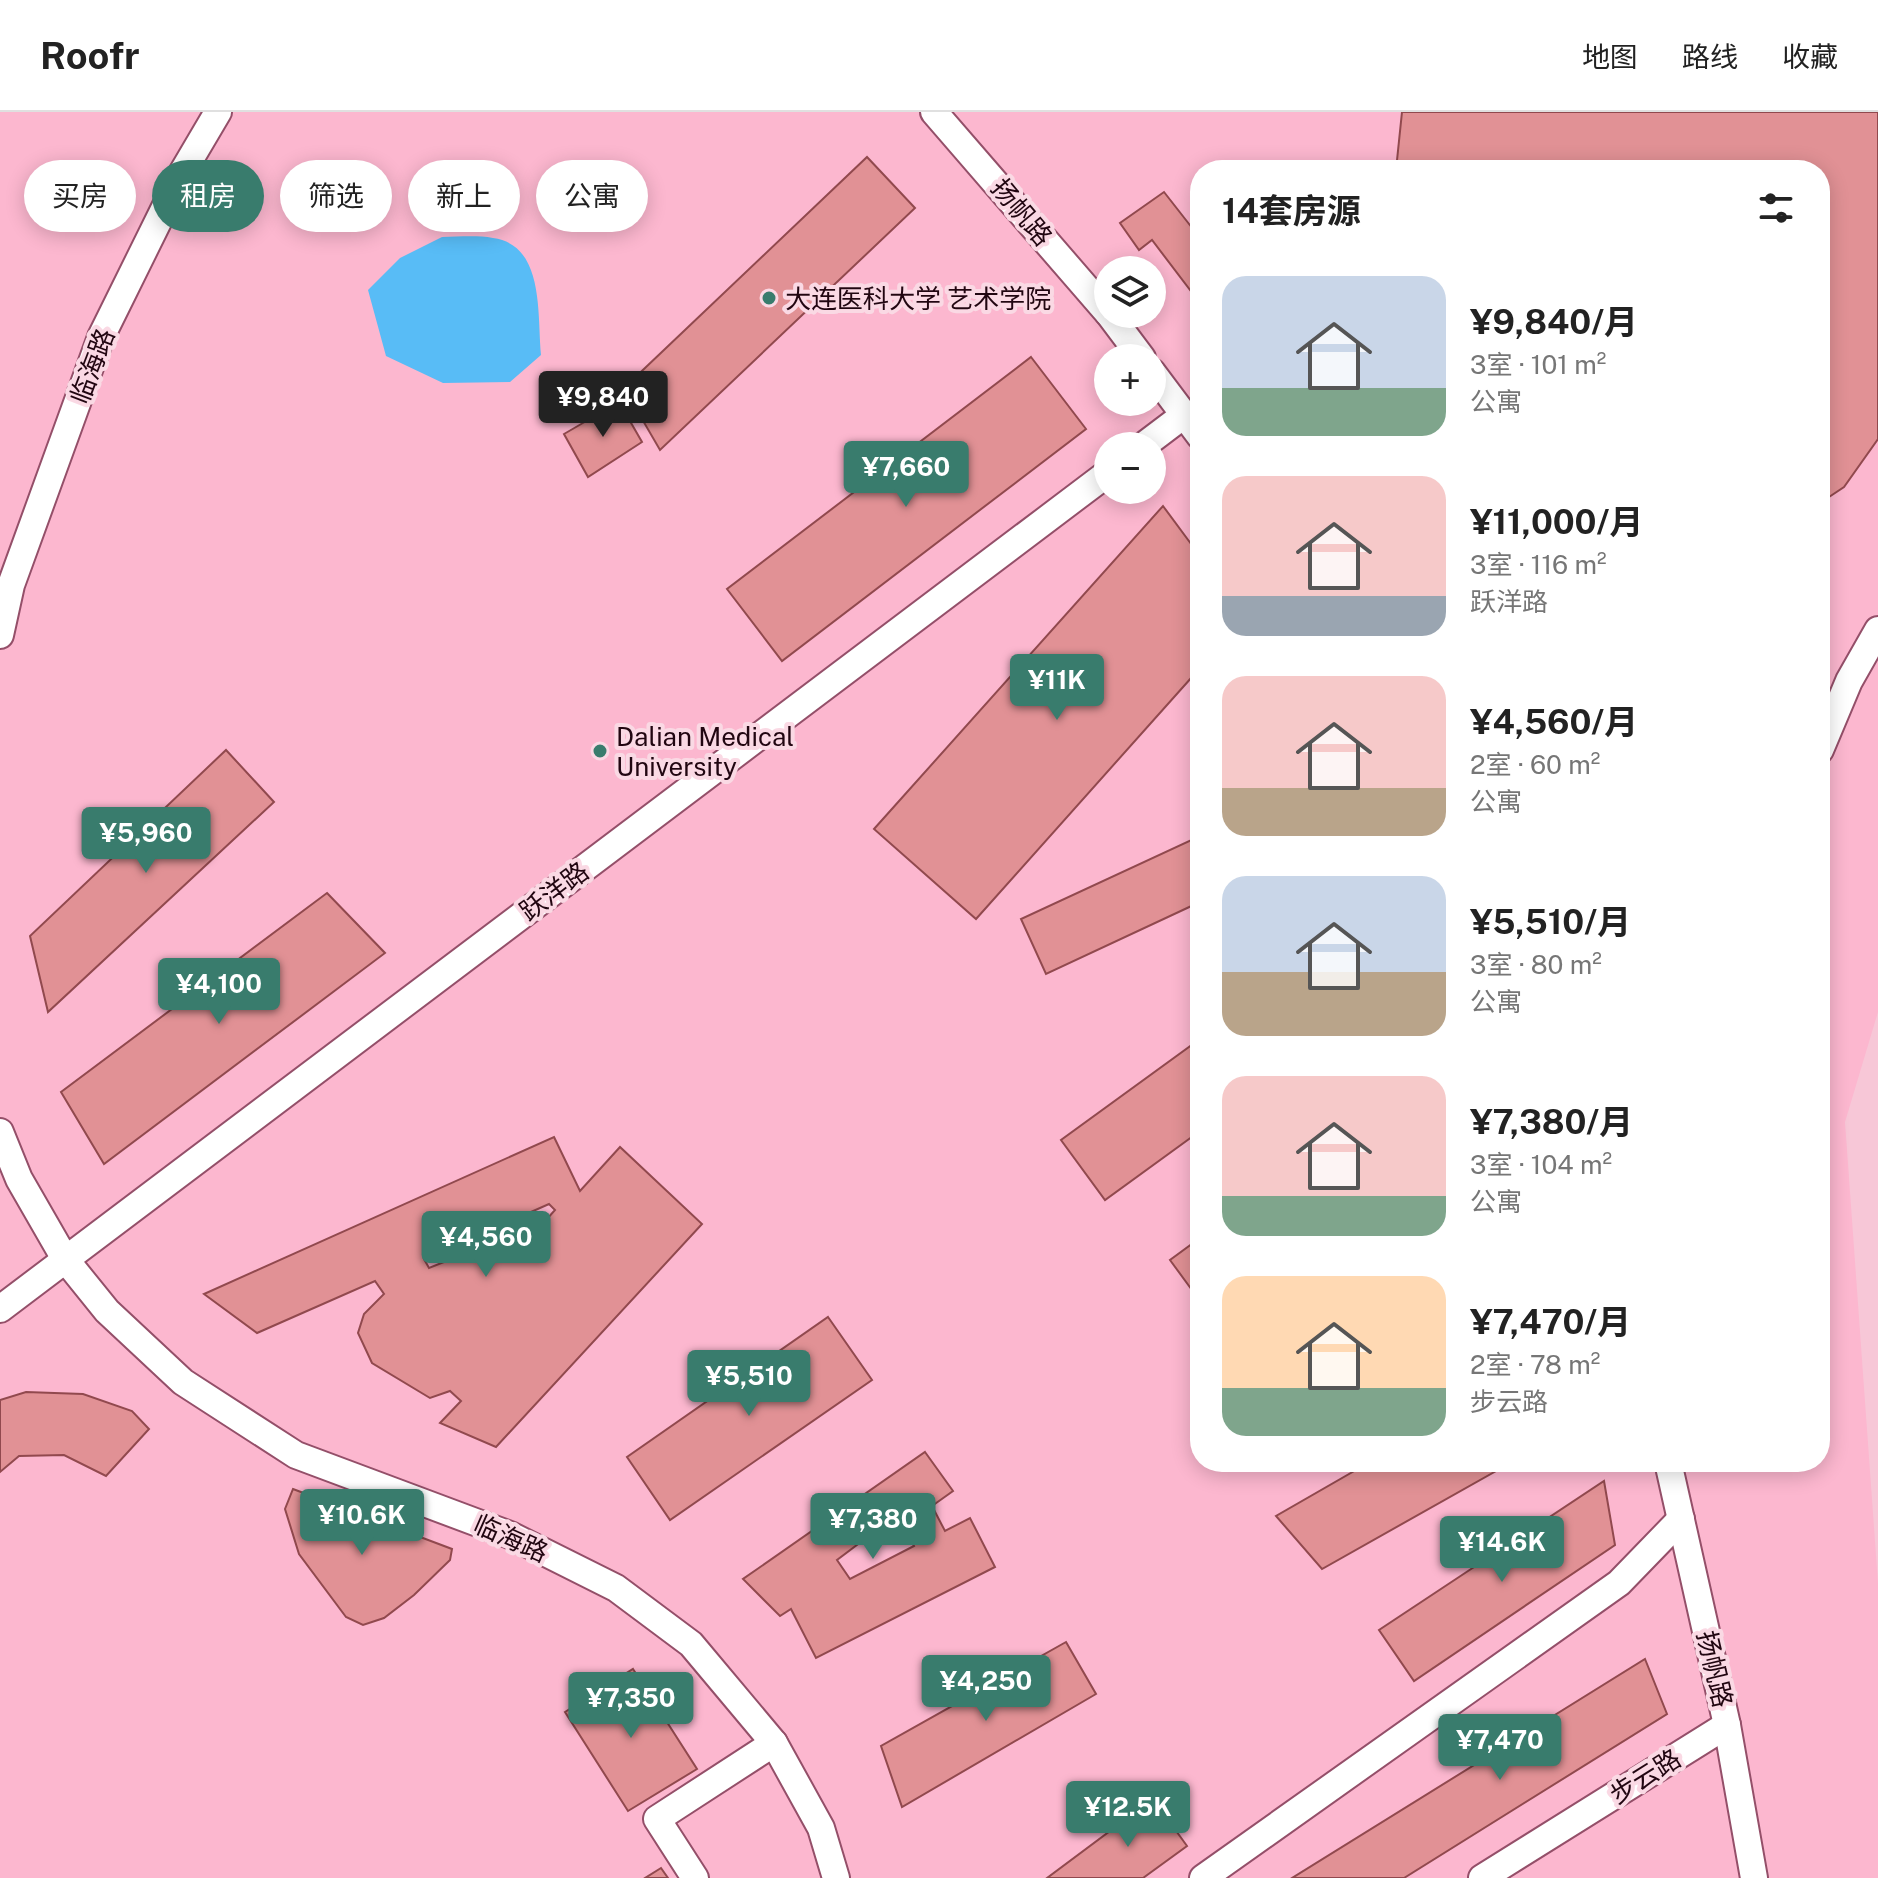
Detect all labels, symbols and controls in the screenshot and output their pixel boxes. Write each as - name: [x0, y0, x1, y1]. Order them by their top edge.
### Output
- text: Roofr: [40, 33, 140, 78]
- text: 地图: [1582, 40, 1638, 73]
- text: 路线: [1682, 40, 1738, 73]
- text: 收藏: [1782, 40, 1838, 73]
- chip: 买房: [24, 160, 136, 232]
- chip: 租房: [152, 160, 264, 232]
- chip: 筛选: [280, 160, 392, 232]
- chip: 新上: [408, 160, 520, 232]
- chip: 公寓: [536, 160, 648, 232]
- street label: 扬帆路: [985, 172, 1059, 252]
- icon: filters: [1754, 186, 1798, 230]
- text: 14套房源: [1222, 191, 1361, 231]
- map controls: [1094, 256, 1166, 504]
- button: layers: [1094, 256, 1166, 328]
- place label: 大连医科大学 艺术学院: [785, 283, 1051, 314]
- marker: 大连医科大学 艺术学院: [760, 289, 778, 307]
- text: ¥9,840/月: [1470, 302, 1638, 342]
- icon: home: [1286, 308, 1382, 404]
- street label: 临海路: [64, 324, 120, 408]
- button: +: [1094, 344, 1166, 416]
- text: 3室 · 101 m²: [1470, 349, 1606, 380]
- pin: ¥9,840: [538, 371, 668, 439]
- text: ¥9,840: [557, 381, 649, 412]
- text: 公寓: [1470, 386, 1522, 417]
- button: −: [1094, 432, 1166, 504]
- pin: ¥7,660: [841, 441, 971, 509]
- text: ¥7,660: [862, 451, 950, 482]
- text: ¥11,000/月: [1470, 502, 1643, 542]
- icon: home: [1286, 508, 1382, 604]
- text: 3室 · 116 m²: [1470, 549, 1607, 580]
- text: 跃洋路: [1470, 586, 1548, 617]
- pin: ¥11K: [1010, 654, 1104, 722]
- text: ¥11K: [1028, 664, 1086, 695]
- text: ¥4,560/月: [1470, 702, 1638, 742]
- icon: home: [1286, 708, 1382, 804]
- place label: Dalian Medical University: [616, 721, 794, 782]
- marker: Dalian Medical University: [591, 742, 609, 760]
- text: 2室 · 60 m²: [1470, 749, 1600, 780]
- text: 公寓: [1470, 786, 1522, 817]
- pin: ¥5,960: [81, 807, 211, 875]
- text: ¥5,960: [100, 817, 192, 848]
- street label: 跃洋路: [514, 855, 594, 927]
- text: ¥5,510/月: [1470, 902, 1631, 942]
- icon: home: [1286, 908, 1382, 1004]
- text: 3室 · 80 m²: [1470, 949, 1602, 980]
- pin: ¥4,100: [154, 958, 284, 1026]
- text: ¥4,100: [176, 968, 262, 999]
- text: 公寓: [1470, 986, 1522, 1017]
- text: ¥7,380/月: [1470, 1102, 1633, 1142]
- icon: home: [1286, 1108, 1382, 1204]
- text: 3室 · 104 m²: [1470, 1149, 1612, 1180]
- text: 公寓: [1470, 1186, 1522, 1217]
- pin: ¥4,560: [421, 1211, 551, 1279]
- text: ¥4,560: [440, 1221, 532, 1252]
- text: ¥7,470/月: [1470, 1302, 1631, 1342]
- icon: home: [1286, 1308, 1382, 1404]
- text: 2室 · 78 m²: [1470, 1349, 1600, 1380]
- pin: ¥5,510: [684, 1350, 814, 1418]
- text: ¥5,510: [705, 1360, 793, 1391]
- text: 步云路: [1470, 1386, 1548, 1417]
- pin: ¥10.6K: [297, 1489, 427, 1557]
- pin: ¥7,380: [808, 1493, 938, 1561]
- text: ¥10.6K: [318, 1499, 406, 1530]
- text: ¥7,380: [829, 1503, 918, 1534]
- street label: 临海路: [469, 1508, 553, 1568]
- pin: ¥14.6K: [1437, 1516, 1567, 1584]
- text: ¥14.6K: [1458, 1526, 1546, 1557]
- street label: 扬帆路: [1691, 1628, 1739, 1710]
- pin: ¥4,250: [921, 1655, 1051, 1723]
- text: ¥4,250: [940, 1665, 1032, 1696]
- pin: ¥7,350: [566, 1672, 696, 1740]
- text: ¥7,350: [586, 1682, 676, 1713]
- pin: ¥7,470: [1435, 1714, 1565, 1782]
- text: ¥7,470: [1456, 1724, 1544, 1755]
- street label: 步云路: [1604, 1742, 1686, 1810]
- pin: ¥12.5K: [1063, 1781, 1193, 1849]
- text: ¥12.5K: [1084, 1791, 1172, 1822]

